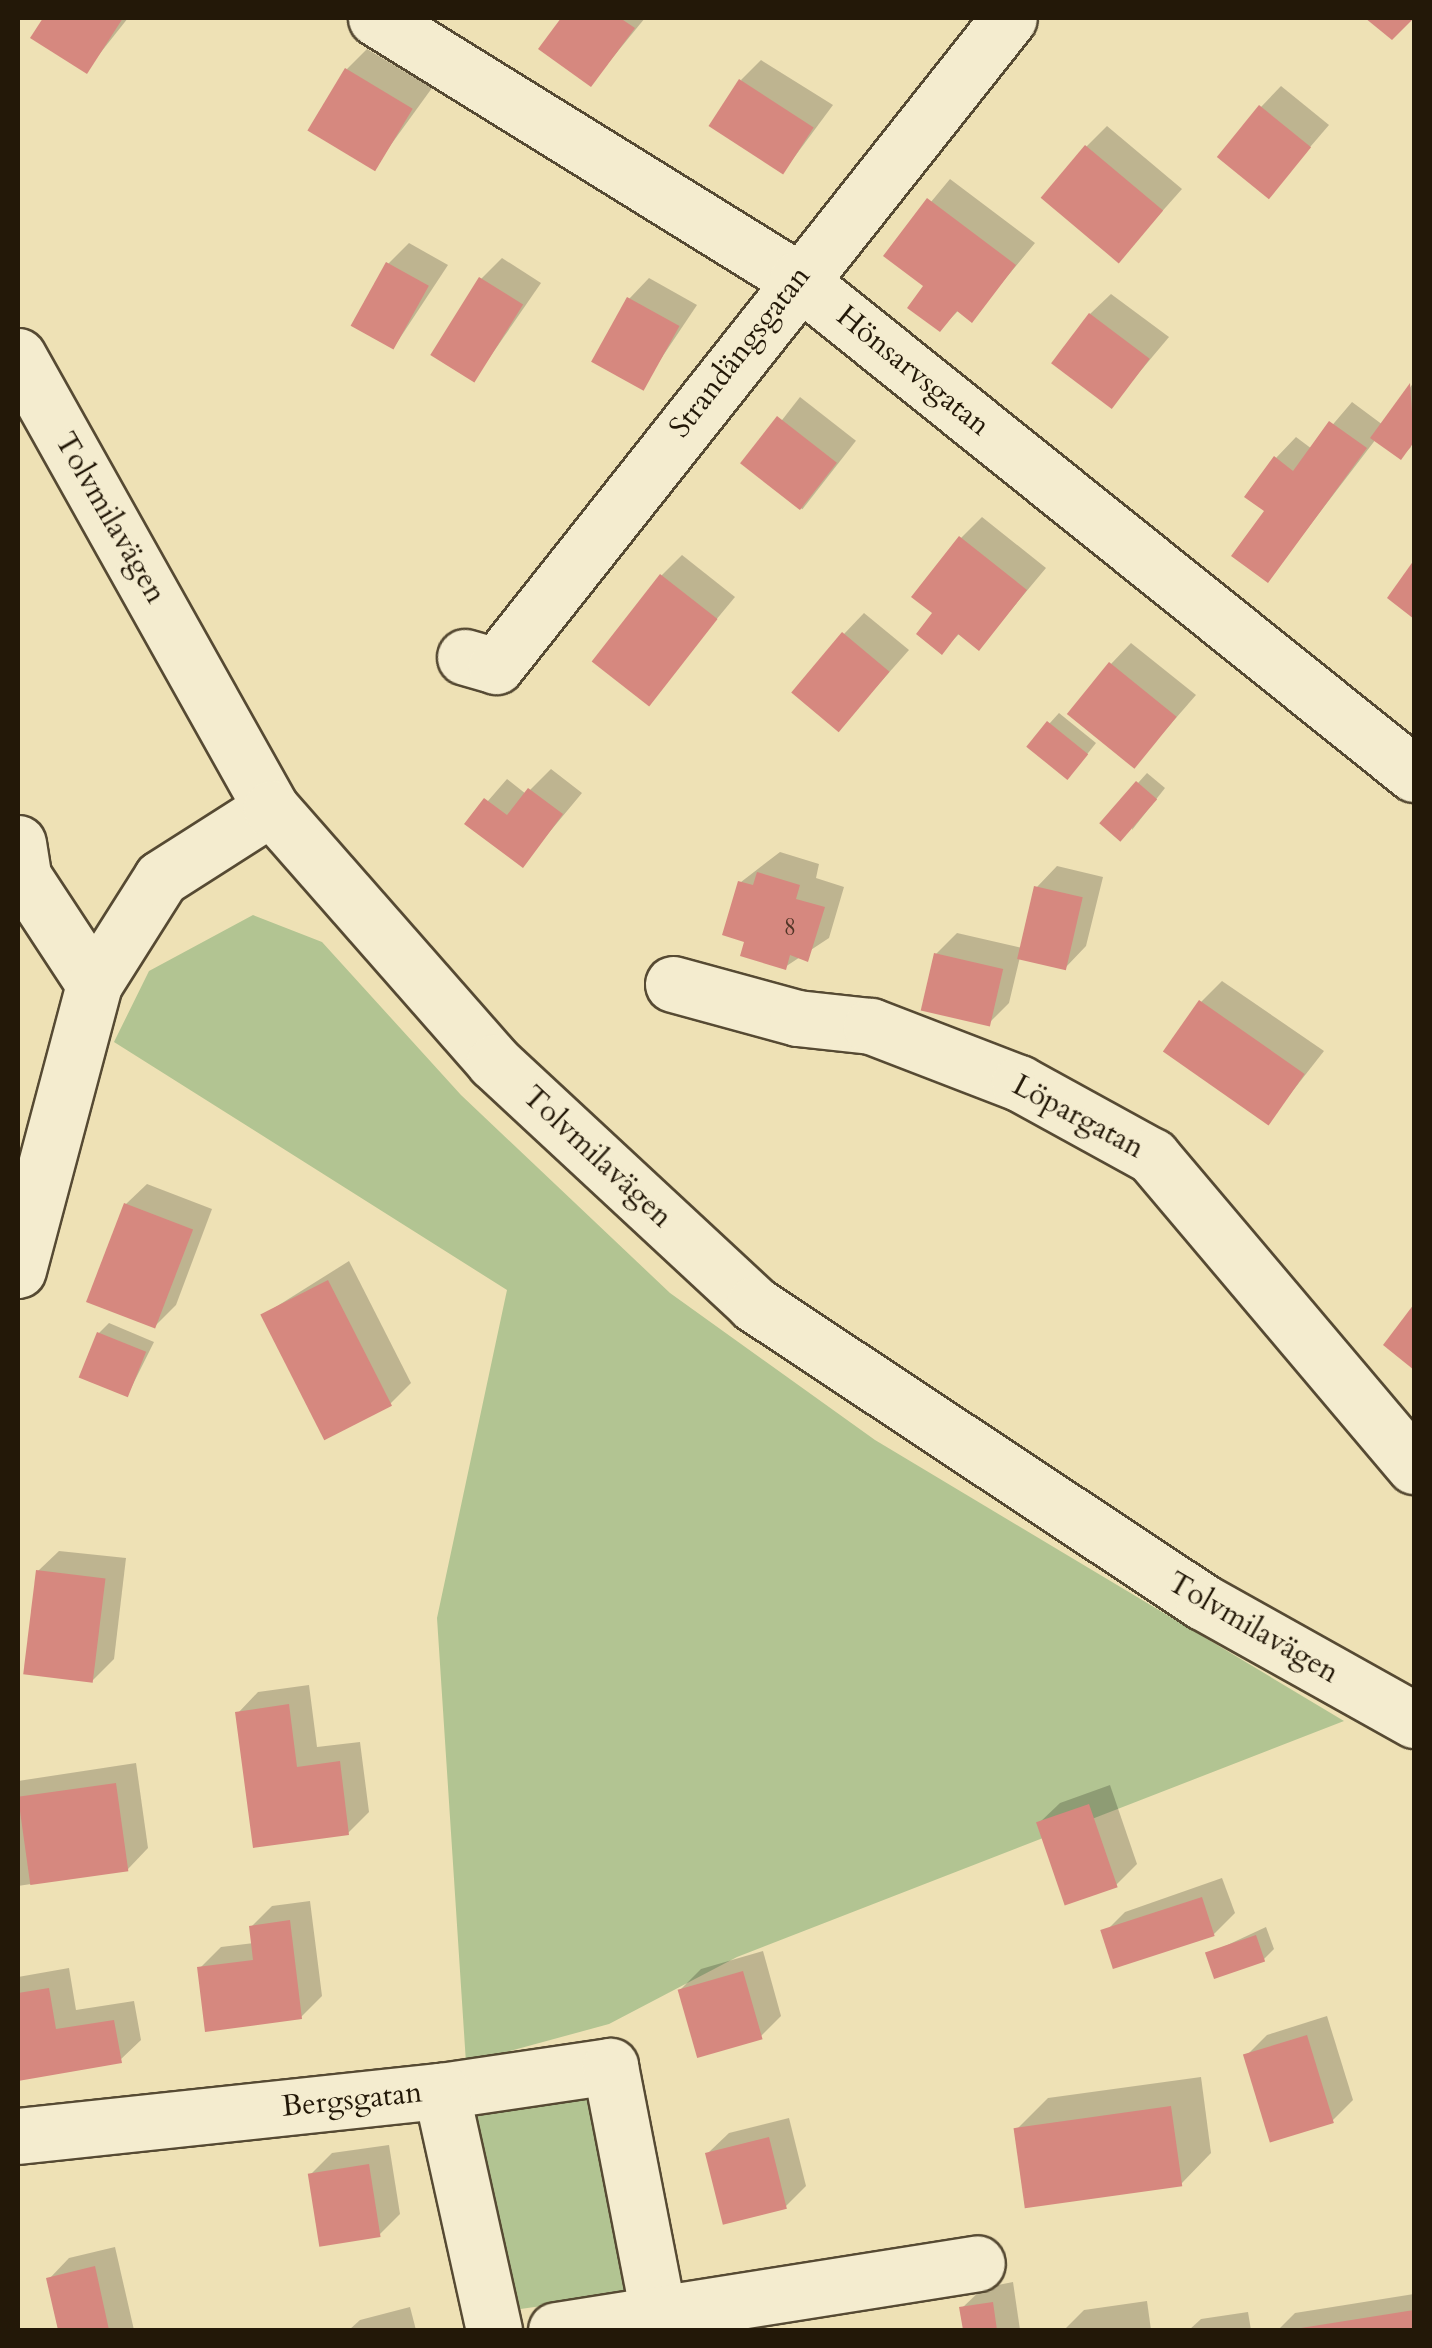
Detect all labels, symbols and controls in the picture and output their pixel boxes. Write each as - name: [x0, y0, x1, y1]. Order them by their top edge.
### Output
- street label: Strandängsgatan: [662, 259, 818, 445]
- street label: Hönsarvsgatan: [829, 298, 997, 444]
- street label: Tolvmilavägen: [47, 426, 173, 610]
- house number: 8: [784, 912, 796, 942]
- street label: Löpargatan: [1006, 1067, 1150, 1167]
- street label: Tolvmilavägen: [515, 1079, 679, 1235]
- street label: Tolvmilavägen: [1161, 1565, 1345, 1691]
- street label: Bergsgatan: [280, 2075, 424, 2125]

